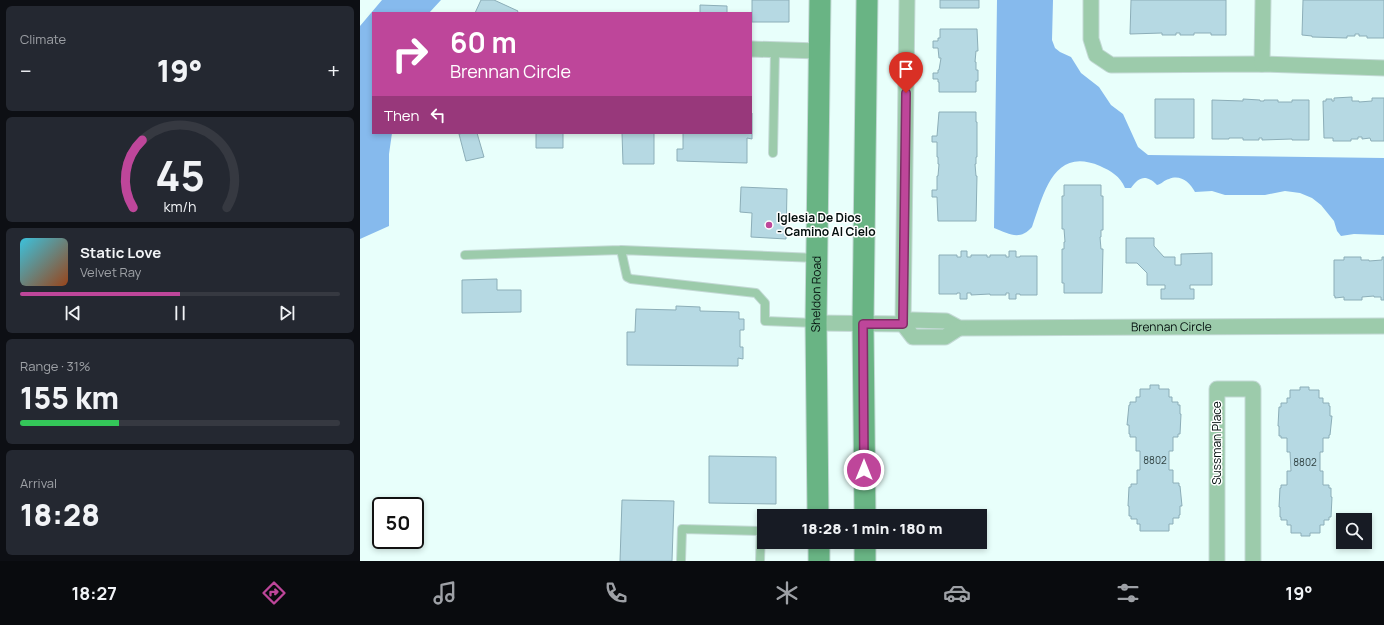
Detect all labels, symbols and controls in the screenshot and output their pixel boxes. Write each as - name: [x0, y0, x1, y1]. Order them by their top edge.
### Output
- text: 60 m: [450, 23, 517, 61]
- icon: right: [384, 28, 436, 80]
- text: Climate: [20, 30, 66, 48]
- text: 19°: [157, 50, 202, 91]
- pin: [889, 52, 923, 93]
- text: −: [20, 56, 32, 86]
- text: +: [327, 56, 340, 86]
- icon: arrive: [895, 58, 917, 80]
- text: Brennan Circle: [450, 59, 571, 83]
- icon: left: [427, 104, 449, 126]
- text: Then: [384, 105, 419, 126]
- text: 45: [155, 146, 205, 202]
- text: km/h: [163, 196, 197, 215]
- place label: Iglesia De Dios - Camino Al Cielo: [777, 209, 876, 240]
- marker: Iglesia De Dios - Camino Al Cielo: [764, 220, 774, 230]
- text: Static Love: [80, 242, 161, 263]
- street label: Sheldon Road: [807, 256, 825, 332]
- text: Velvet Ray: [80, 263, 141, 281]
- icon: previous: [62, 302, 84, 324]
- icon: pause: [169, 302, 191, 324]
- icon: next: [276, 302, 298, 324]
- street label: Brennan Circle: [1131, 318, 1212, 335]
- text: Range · 31%: [20, 357, 91, 375]
- text: 155 km: [20, 377, 119, 418]
- street label: Sussman Place: [1208, 401, 1225, 485]
- position arrow: [843, 449, 885, 491]
- house number: 8802: [1143, 453, 1167, 467]
- house number: 8802: [1293, 455, 1317, 469]
- text: Arrival: [20, 474, 57, 492]
- text: 18:28: [20, 494, 100, 535]
- speed limit sign: 50: [372, 497, 424, 549]
- map controls: [1336, 513, 1372, 549]
- button: search: [1336, 513, 1372, 549]
- text: 18:28 · 1 min · 180 m: [802, 518, 942, 539]
- icon: directions: [260, 579, 288, 607]
- icon: music: [431, 579, 459, 607]
- icon: phone: [602, 579, 630, 607]
- icon: climate: [773, 579, 801, 607]
- icon: car: [943, 579, 971, 607]
- icon: filters: [1114, 579, 1142, 607]
- text: 18:27: [71, 581, 117, 605]
- text: 19°: [1285, 581, 1312, 605]

